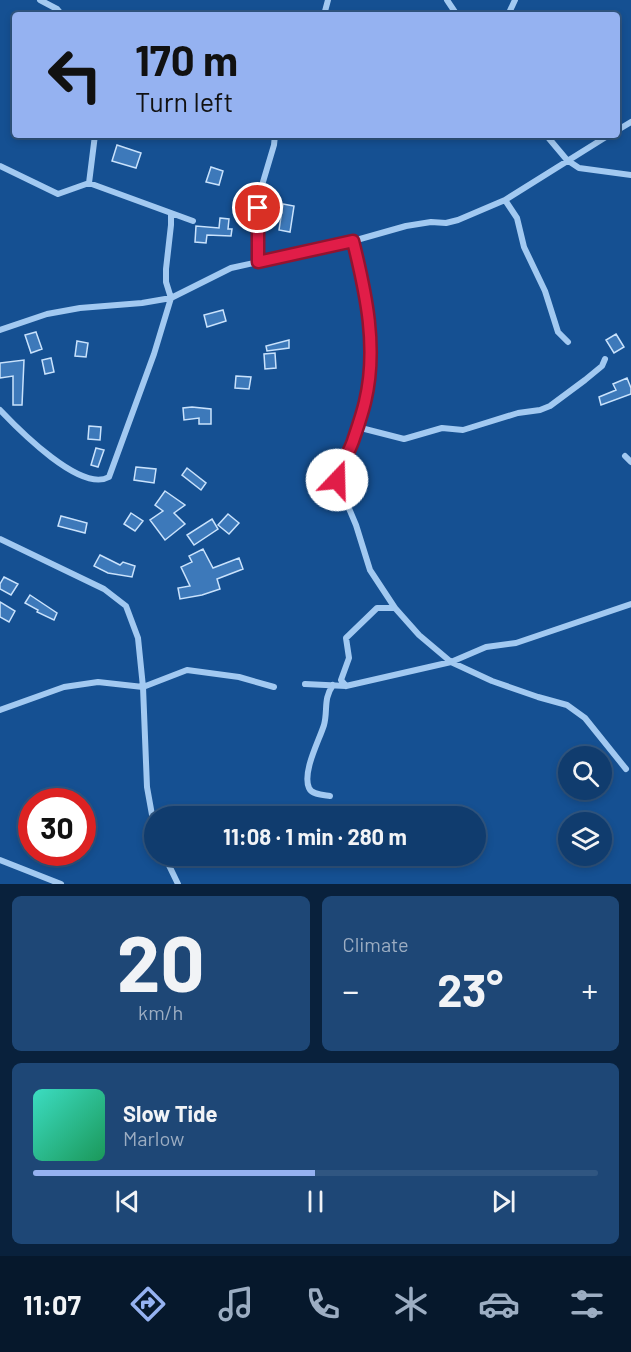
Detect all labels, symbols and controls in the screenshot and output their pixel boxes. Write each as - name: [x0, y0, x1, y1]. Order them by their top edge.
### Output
- text: 170 m: [135, 34, 238, 84]
- icon: left: [36, 36, 114, 114]
- text: Turn left: [135, 85, 233, 117]
- pin: [232, 182, 283, 233]
- icon: arrive: [241, 191, 274, 224]
- position arrow: [305, 448, 369, 512]
- map controls: [558, 746, 612, 866]
- button: search: [558, 746, 612, 800]
- speed limit sign: 30: [18, 788, 96, 866]
- button: layers: [558, 812, 612, 866]
- text: 11:08 · 1 min · 280 m: [223, 823, 407, 849]
- text: 20: [117, 914, 205, 1008]
- text: Climate: [343, 932, 409, 956]
- text: 23°: [437, 962, 503, 1016]
- text: −: [343, 970, 359, 1010]
- text: +: [581, 970, 598, 1010]
- text: km/h: [138, 1000, 183, 1024]
- text: Slow Tide: [123, 1100, 218, 1126]
- text: Marlow: [123, 1126, 184, 1150]
- icon: previous: [111, 1185, 144, 1218]
- icon: pause: [299, 1185, 332, 1218]
- icon: next: [487, 1185, 520, 1218]
- icon: directions: [127, 1283, 169, 1325]
- icon: music: [215, 1283, 257, 1325]
- icon: phone: [302, 1283, 344, 1325]
- icon: climate: [390, 1283, 432, 1325]
- icon: car: [478, 1283, 520, 1325]
- icon: filters: [566, 1283, 608, 1325]
- text: 11:07: [23, 1288, 81, 1320]

